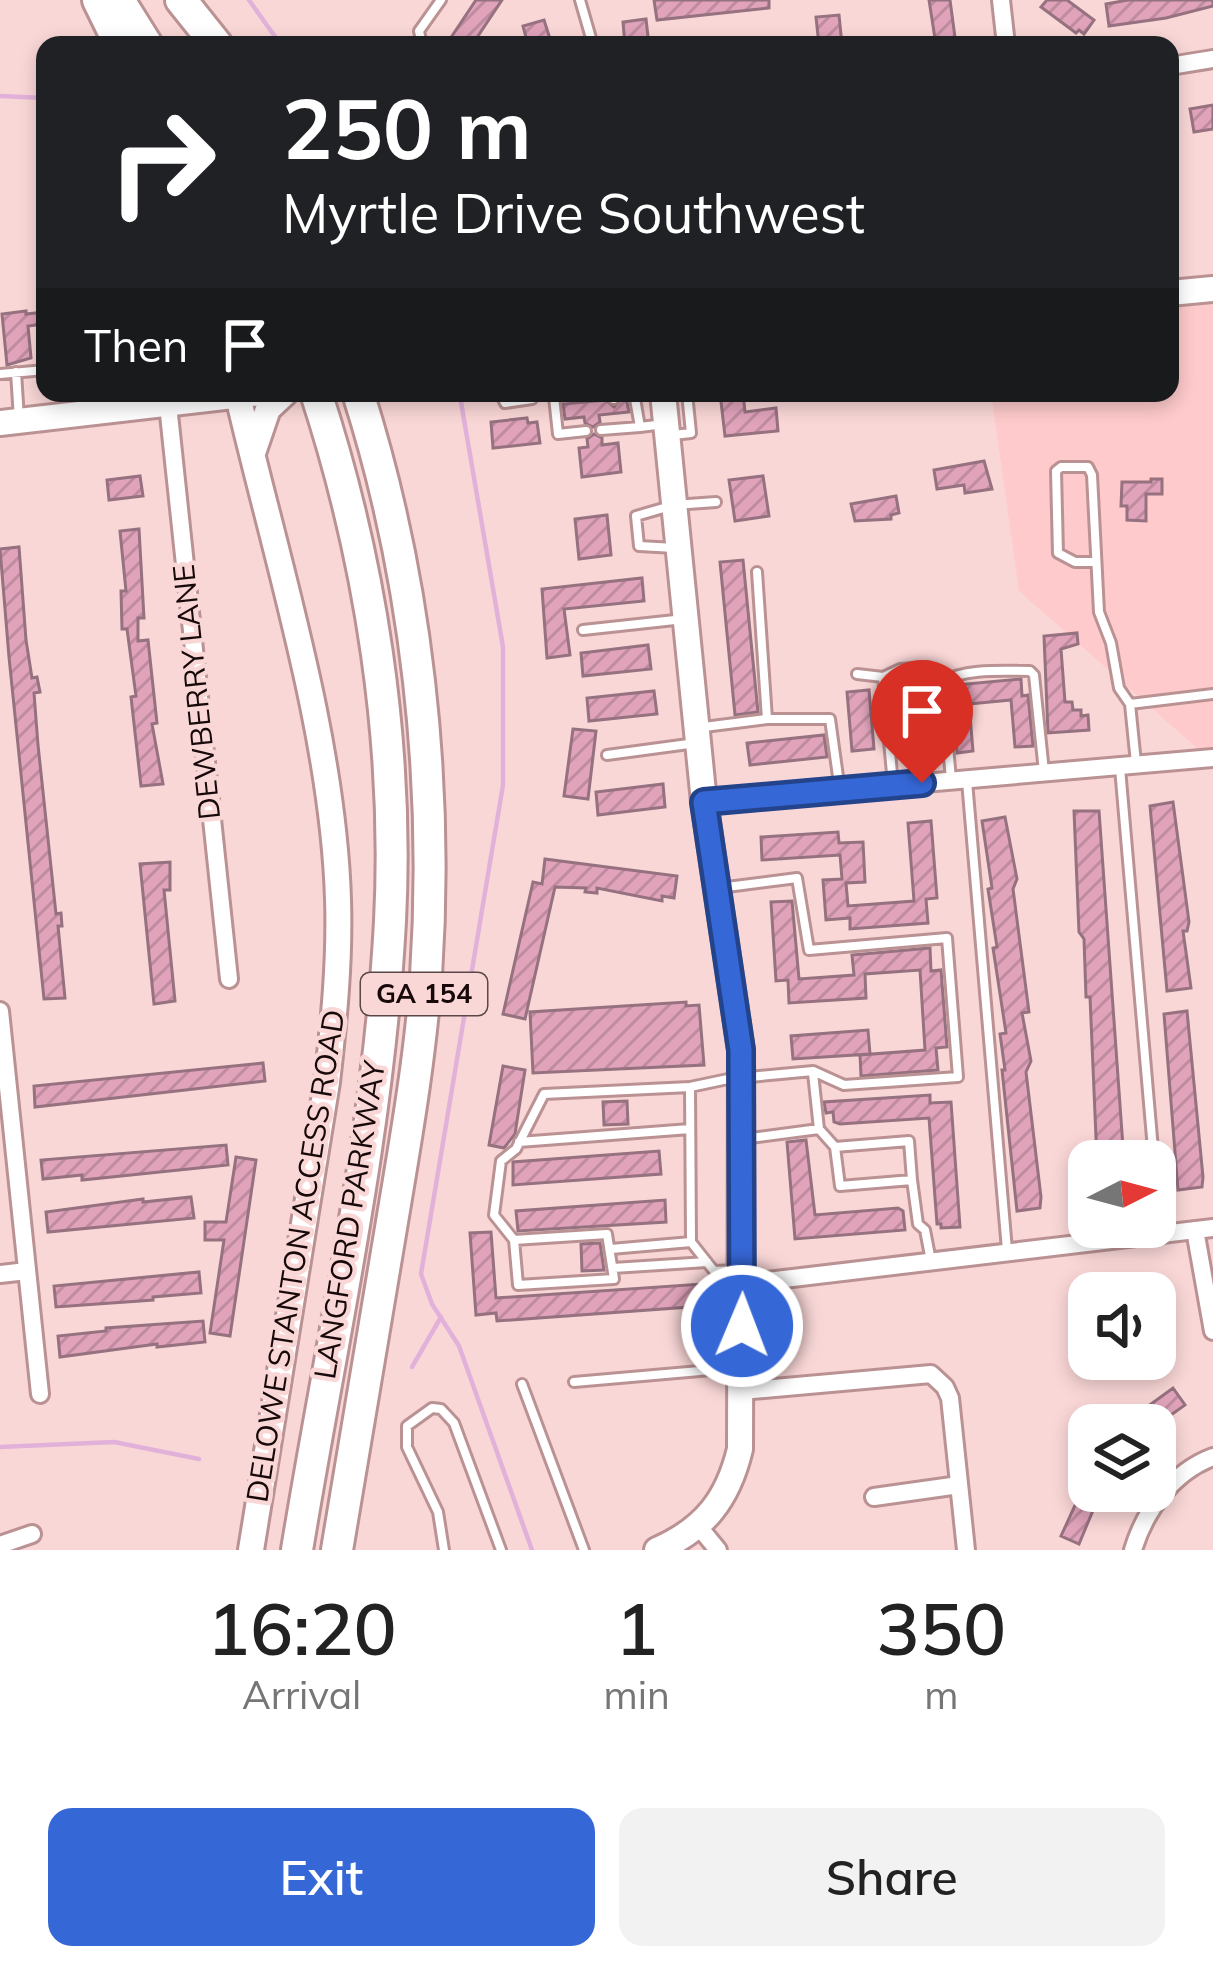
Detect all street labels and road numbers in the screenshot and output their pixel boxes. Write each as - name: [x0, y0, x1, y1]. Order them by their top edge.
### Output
- street label: DEWBERRY LANE: [164, 563, 228, 822]
- road number: GA 154: [361, 973, 487, 1015]
- street label: DELOWE STANTON ACCESS ROAD: [237, 1007, 353, 1505]
- street label: LANGFORD PARKWAY: [305, 1057, 393, 1382]

